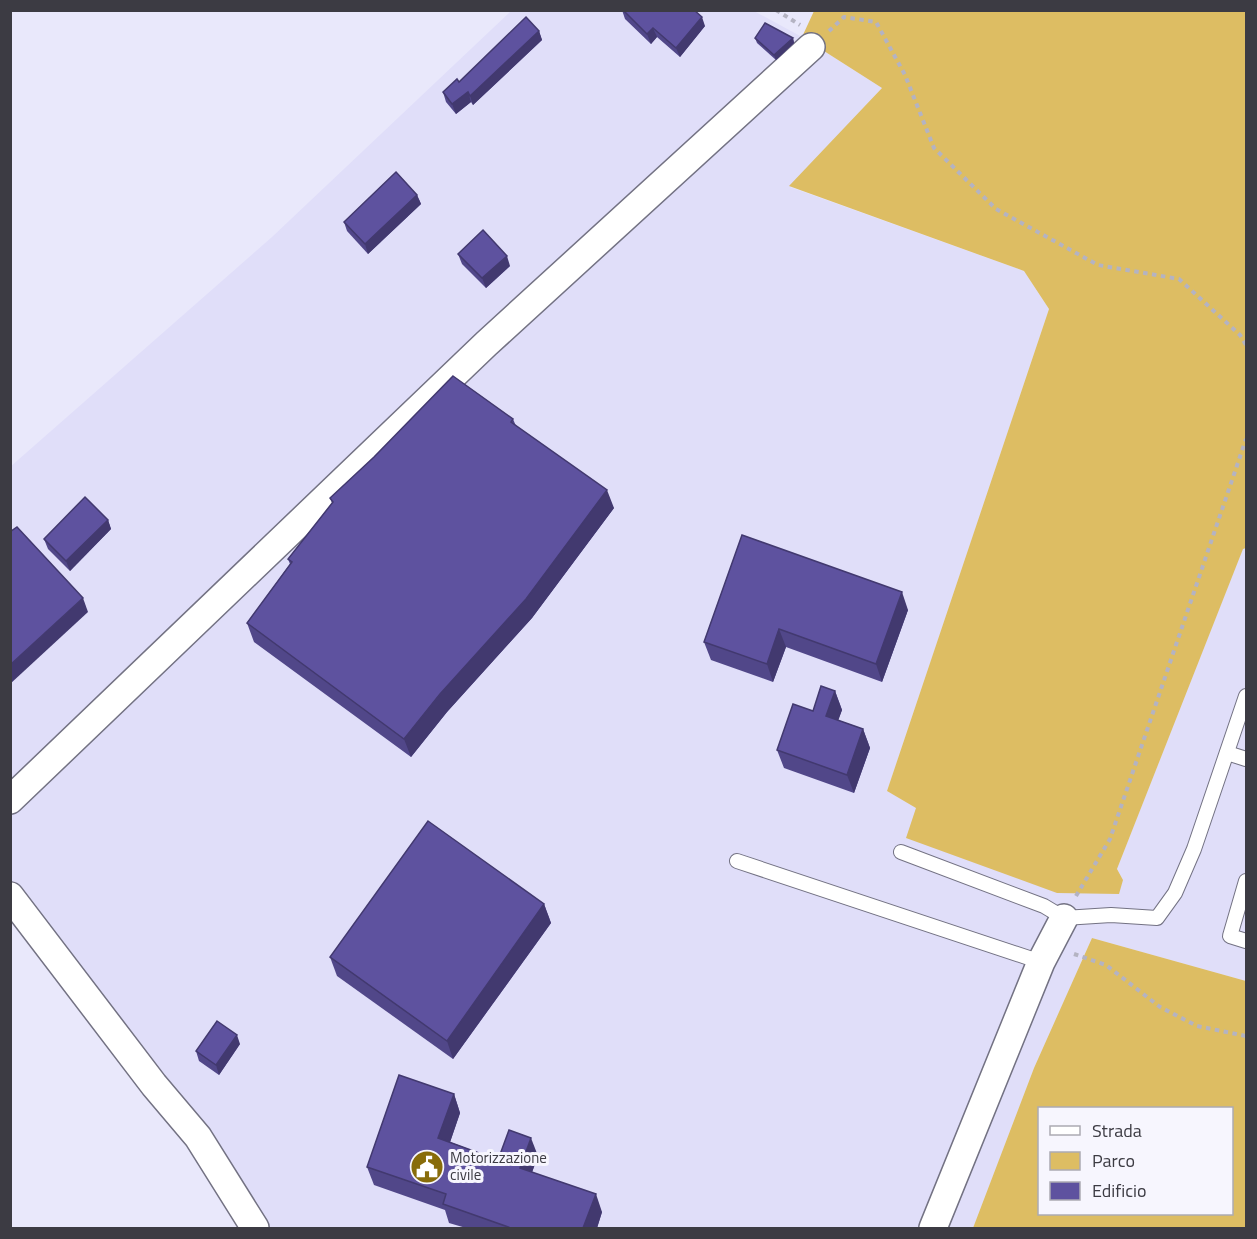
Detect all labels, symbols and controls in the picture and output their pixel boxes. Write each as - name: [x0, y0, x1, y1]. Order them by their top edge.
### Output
- legend: [1038, 1107, 1233, 1215]
- text: Strada: [1092, 1117, 1142, 1144]
- place label: Motorizzazione civile: [450, 1146, 547, 1186]
- text: Parco: [1092, 1147, 1135, 1174]
- public building icon: Motorizzazione civile: [409, 1149, 445, 1185]
- text: Edificio: [1092, 1177, 1146, 1204]

